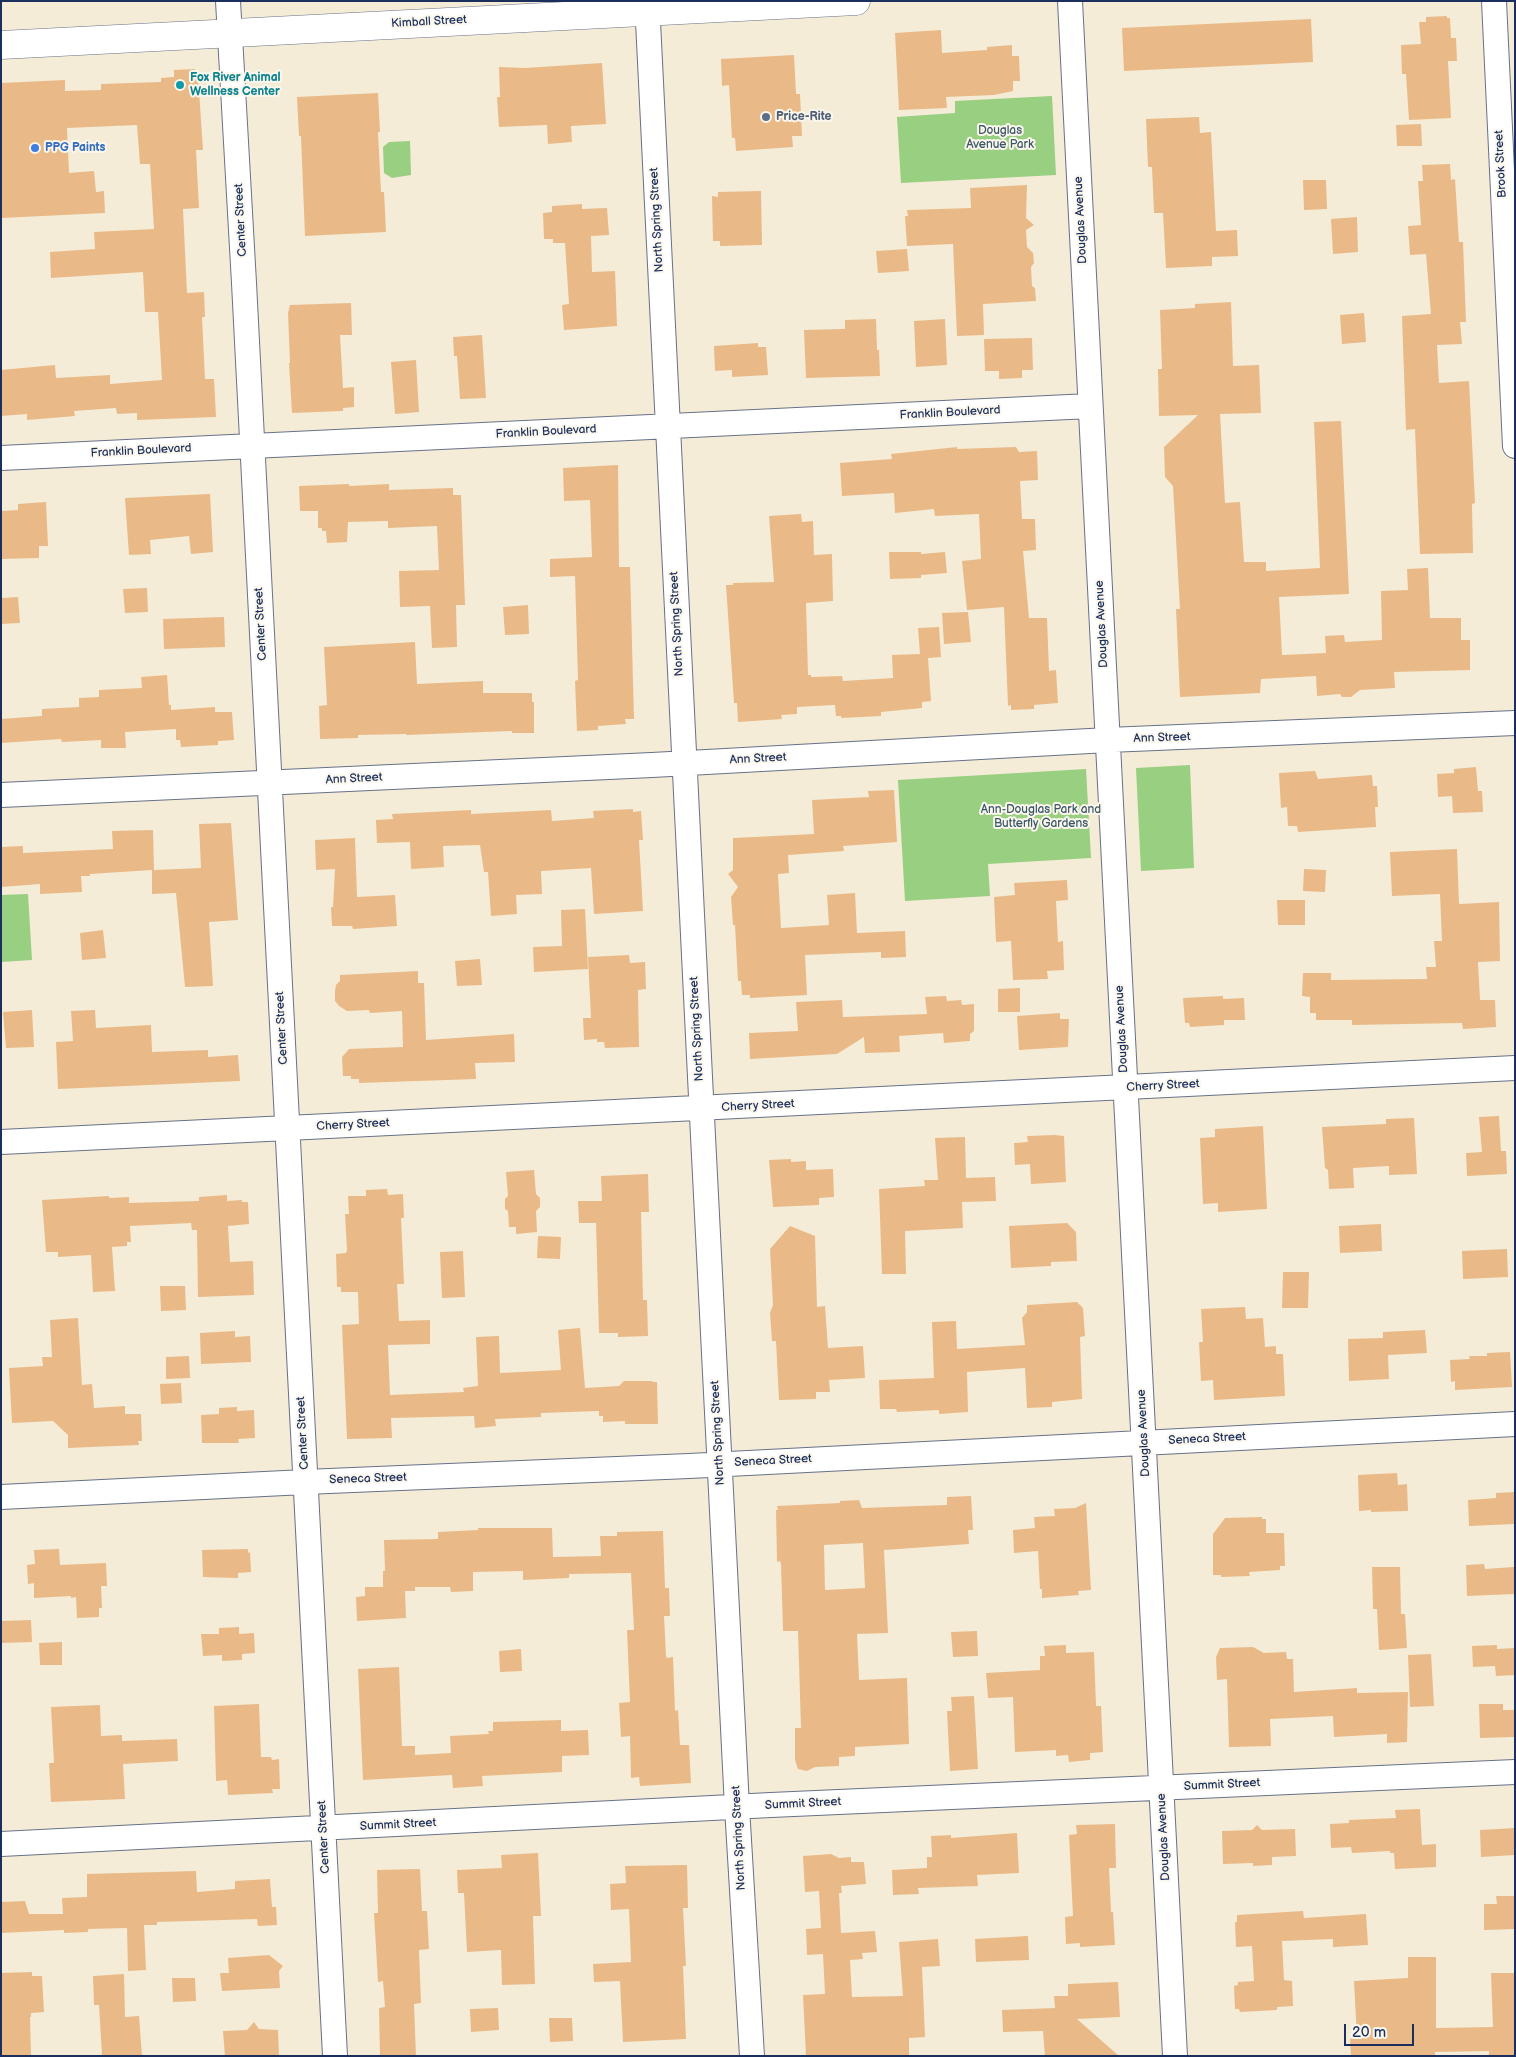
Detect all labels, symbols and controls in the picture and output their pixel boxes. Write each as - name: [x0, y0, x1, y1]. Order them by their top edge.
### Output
- street label: Kimball Street: [391, 13, 467, 31]
- place label: Fox River Animal Wellness Center: [190, 71, 281, 99]
- marker: Fox River Animal Wellness Center: [174, 79, 186, 91]
- place label: Price-Rite: [776, 110, 831, 124]
- marker: Price-Rite: [760, 111, 772, 123]
- park label: Douglas Avenue Park: [966, 124, 1034, 152]
- street label: Brook Street: [1492, 130, 1510, 198]
- place label: PPG Paints: [45, 141, 105, 155]
- marker: PPG Paints: [29, 142, 41, 154]
- street label: North Spring Street: [647, 167, 667, 273]
- street label: Douglas Avenue: [1072, 176, 1090, 264]
- street label: Center Street: [232, 183, 250, 257]
- street label: Franklin Boulevard: [899, 403, 1001, 423]
- street label: Franklin Boulevard: [495, 422, 597, 442]
- street label: Franklin Boulevard: [90, 441, 192, 461]
- street label: North Spring Street: [667, 571, 687, 677]
- street label: Douglas Avenue: [1093, 580, 1111, 668]
- street label: Center Street: [252, 587, 270, 661]
- street label: Ann Street: [1133, 730, 1191, 746]
- street label: Ann Street: [729, 750, 787, 768]
- street label: Ann Street: [325, 770, 383, 788]
- park label: Ann-Douglas Park and Butterfly Gardens: [981, 803, 1101, 831]
- street label: North Spring Street: [687, 976, 707, 1082]
- street label: Douglas Avenue: [1113, 985, 1131, 1073]
- street label: Center Street: [273, 991, 291, 1065]
- street label: Cherry Street: [1126, 1077, 1200, 1095]
- street label: Cherry Street: [721, 1097, 795, 1115]
- street label: Cherry Street: [316, 1116, 390, 1134]
- street label: North Spring Street: [708, 1380, 728, 1486]
- street label: Douglas Avenue: [1135, 1389, 1153, 1477]
- street label: Center Street: [294, 1396, 312, 1470]
- street label: Seneca Street: [1168, 1430, 1246, 1448]
- street label: Seneca Street: [734, 1452, 812, 1470]
- street label: Seneca Street: [329, 1470, 407, 1488]
- street label: Summit Street: [1183, 1776, 1261, 1794]
- street label: North Spring Street: [729, 1785, 749, 1891]
- street label: Douglas Avenue: [1155, 1793, 1173, 1881]
- street label: Summit Street: [764, 1795, 842, 1813]
- street label: Center Street: [315, 1800, 333, 1874]
- street label: Summit Street: [359, 1816, 437, 1834]
- scale bar: [1346, 2014, 1416, 2046]
- text: 20 m: [1352, 2023, 1386, 2042]

